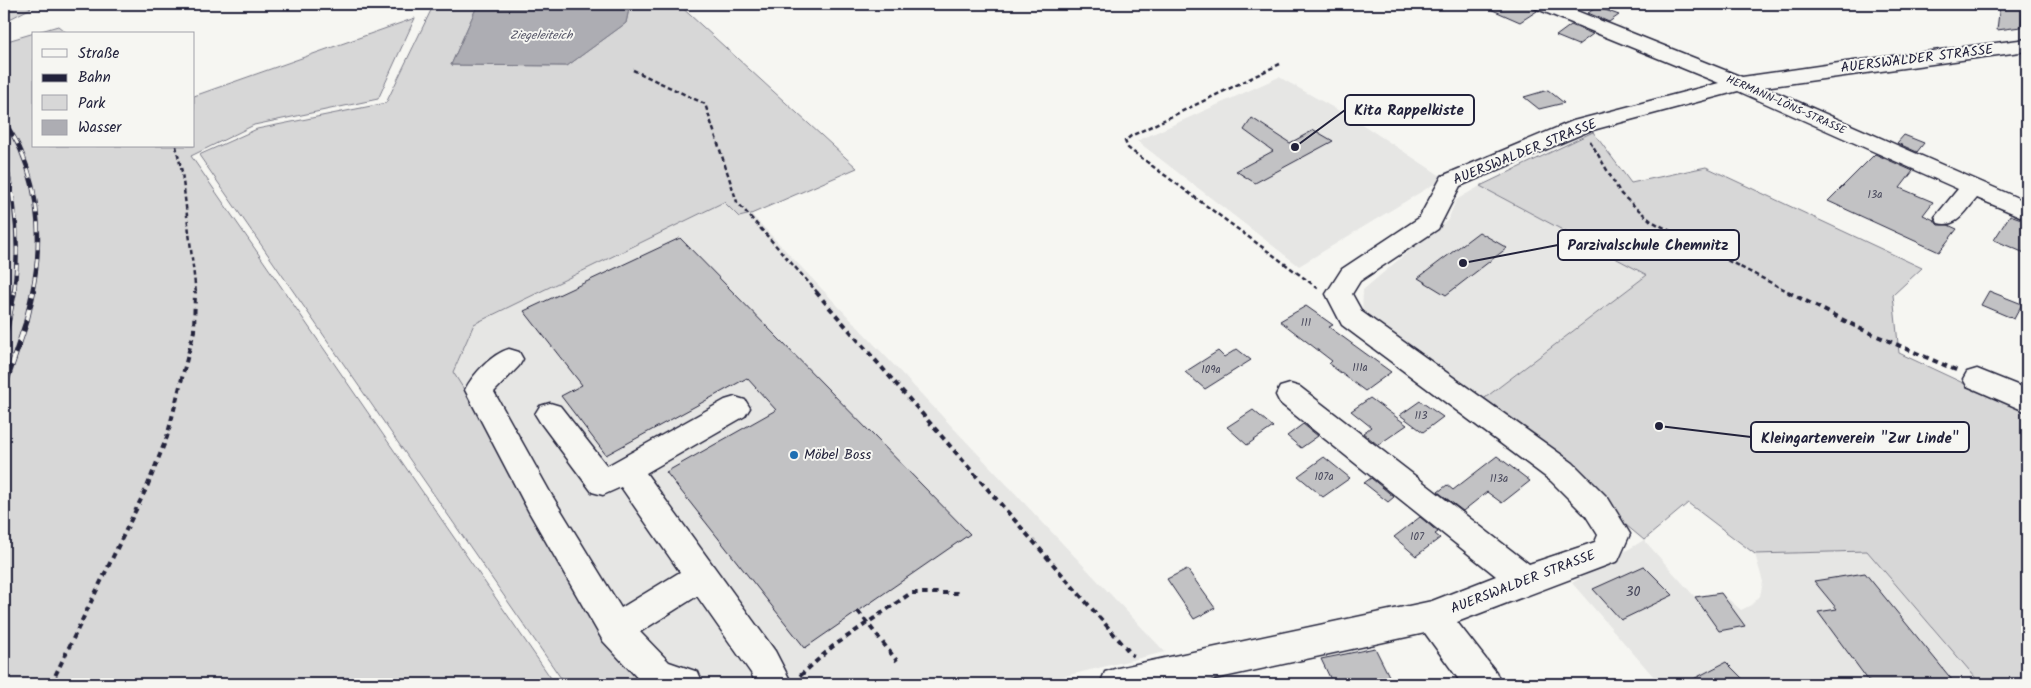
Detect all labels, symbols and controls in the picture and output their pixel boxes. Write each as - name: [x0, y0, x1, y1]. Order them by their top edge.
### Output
- water label: Ziegeleiteich: [510, 26, 574, 45]
- legend: [32, 32, 195, 148]
- street label: AUERSWALDER STRASSE: [1839, 39, 1995, 79]
- text: Straße: [78, 42, 120, 66]
- text: Bahn: [78, 66, 111, 90]
- street label: HERMANN-LÖNS-STRASSE: [1723, 70, 1849, 140]
- text: Park: [78, 92, 106, 116]
- callout: Kita Rappelkiste: [1345, 95, 1474, 125]
- text: Kita Rappelkiste: [1354, 99, 1464, 123]
- street label: AUERSWALDER STRASSE: [1450, 113, 1601, 191]
- text: Wasser: [78, 116, 122, 140]
- house number: 13a: [1868, 186, 1882, 204]
- callout: Parzivalschule Chemnitz: [1558, 230, 1739, 260]
- text: Parzivalschule Chemnitz: [1567, 234, 1729, 258]
- house number: 111: [1301, 314, 1311, 332]
- house number: 111a: [1352, 359, 1368, 377]
- house number: 109a: [1201, 361, 1221, 379]
- house number: 113: [1414, 407, 1428, 425]
- callout: Kleingartenverein "Zur Linde": [1751, 422, 1969, 452]
- text: Kleingartenverein "Zur Linde": [1761, 427, 1959, 451]
- place label: Möbel Boss: [804, 444, 871, 466]
- marker: Möbel Boss: [788, 449, 800, 461]
- house number: 107a: [1314, 468, 1334, 486]
- house number: 113a: [1490, 470, 1508, 488]
- house number: 107: [1410, 528, 1425, 546]
- street label: AUERSWALDER STRASSE: [1447, 544, 1599, 620]
- house number: 30: [1626, 581, 1641, 603]

